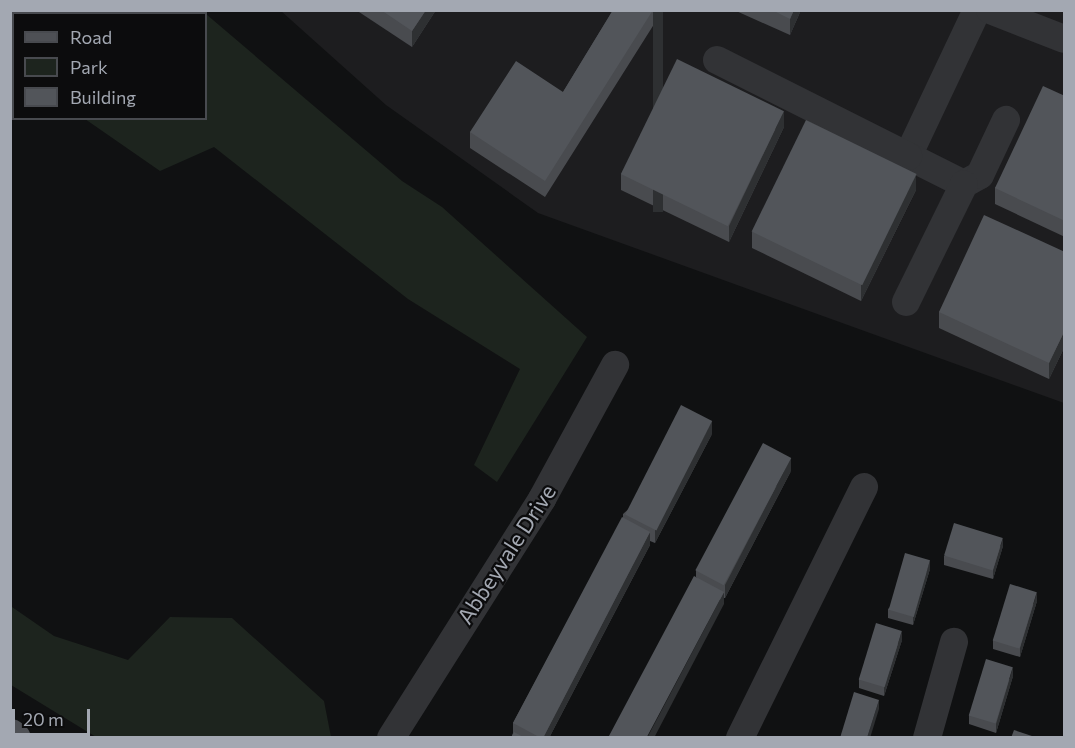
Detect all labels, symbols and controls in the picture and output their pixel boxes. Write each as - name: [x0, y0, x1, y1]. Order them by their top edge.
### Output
- legend: [12, 12, 207, 120]
- text: Road: [70, 26, 112, 48]
- text: Park: [70, 56, 108, 78]
- text: Building: [70, 86, 136, 108]
- street label: Abbeyvale Drive: [451, 479, 561, 629]
- scale bar: [15, 697, 93, 735]
- text: 20 m: [23, 708, 64, 730]

